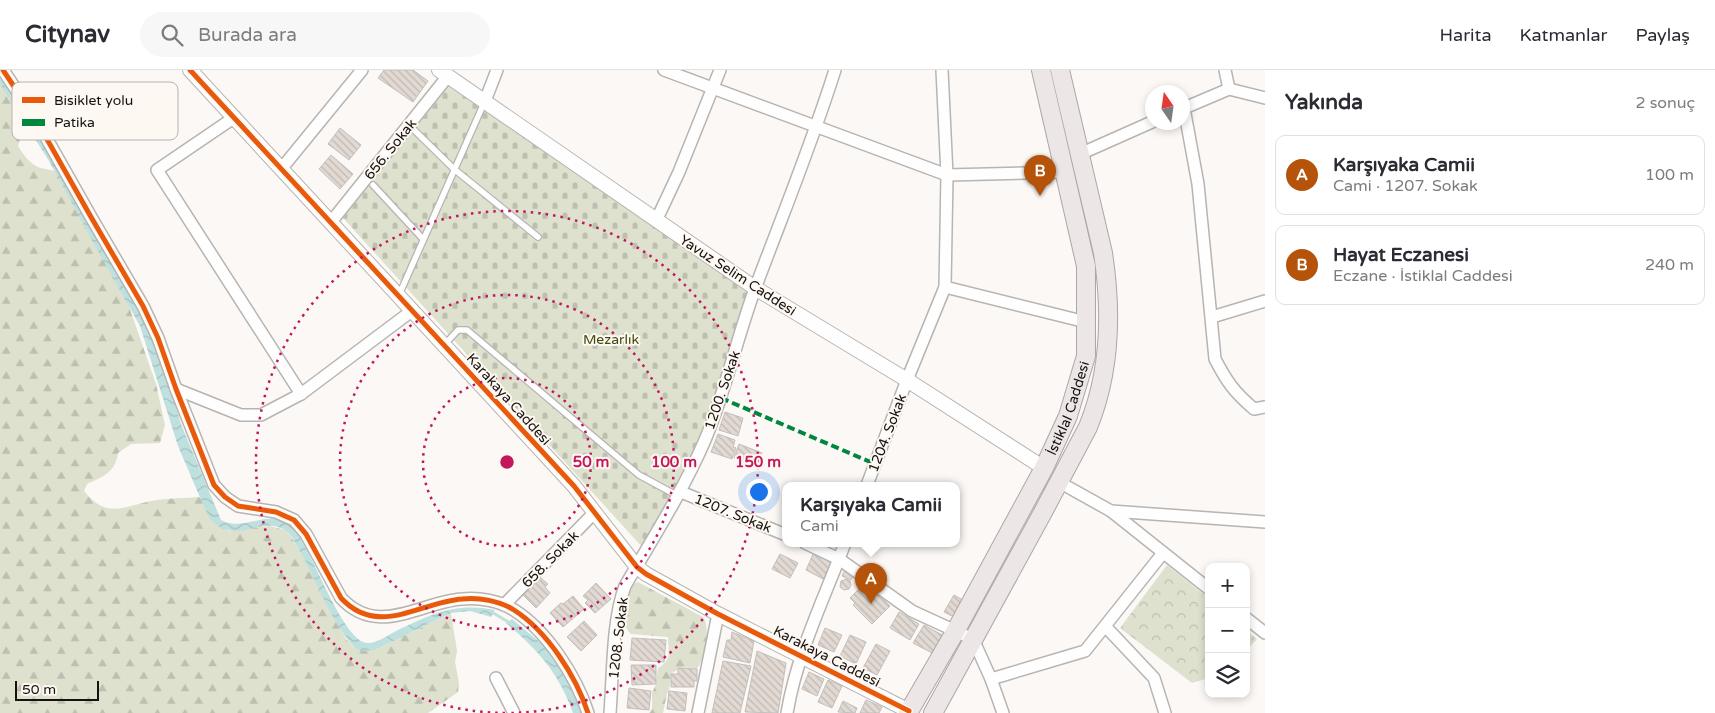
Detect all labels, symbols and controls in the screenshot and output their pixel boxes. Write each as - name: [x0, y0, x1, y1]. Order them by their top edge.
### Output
- search box: [140, 12, 490, 57]
- text: Citynav: [25, 20, 110, 49]
- icon: search: [158, 21, 186, 49]
- text: Burada ara: [198, 24, 297, 46]
- text: Harita: [1439, 24, 1492, 46]
- text: Katmanlar: [1520, 24, 1608, 46]
- text: Paylaş: [1636, 24, 1690, 46]
- legend: [12, 82, 178, 140]
- north arrow: [1145, 85, 1190, 130]
- text: Yakında: [1285, 90, 1363, 115]
- text: Bisiklet yolu: [54, 92, 133, 109]
- text: 2 sonuç: [1635, 93, 1695, 113]
- text: Patika: [54, 114, 95, 131]
- street label: 656. Sokak: [361, 115, 420, 183]
- text: Karşıyaka Camii: [1333, 154, 1475, 176]
- pin: B: [1024, 155, 1056, 196]
- text: A: [1296, 165, 1308, 185]
- text: 100 m: [1645, 165, 1694, 185]
- text: Cami · 1207. Sokak: [1333, 176, 1478, 196]
- street label: Yavuz Selim Caddesi: [676, 231, 799, 319]
- text: Hayat Eczanesi: [1333, 244, 1469, 266]
- text: B: [1296, 255, 1308, 275]
- text: 240 m: [1645, 255, 1694, 275]
- text: Eczane · İstiklal Caddesi: [1333, 266, 1513, 286]
- park label: Mezarlık: [583, 331, 639, 348]
- street label: 1200. Sokak: [701, 348, 744, 432]
- street label: Karakaya Caddesi: [463, 350, 554, 449]
- street label: İstiklal Caddesi: [1043, 359, 1093, 458]
- street label: 1204. Sokak: [865, 391, 910, 475]
- centre of rings: [498, 453, 516, 471]
- text: 50 m: [573, 453, 609, 471]
- text: 100 m: [651, 453, 697, 471]
- text: 150 m: [735, 453, 781, 471]
- your location: [746, 479, 772, 505]
- popup: [782, 482, 960, 547]
- street label: 1207. Sokak: [692, 490, 774, 537]
- text: Karşıyaka Camii: [800, 494, 942, 516]
- text: Cami: [800, 516, 839, 536]
- street label: 658. Sokak: [518, 527, 583, 591]
- pin: A: [855, 563, 887, 604]
- map controls: [1205, 563, 1250, 698]
- button: +: [1205, 563, 1250, 608]
- street label: 1208. Sokak: [605, 596, 632, 680]
- button: −: [1205, 608, 1250, 653]
- street label: Karakaya Caddesi: [770, 622, 883, 691]
- button: layers: [1205, 653, 1250, 698]
- scale bar: [15, 678, 99, 701]
- text: 50 m: [22, 681, 56, 698]

